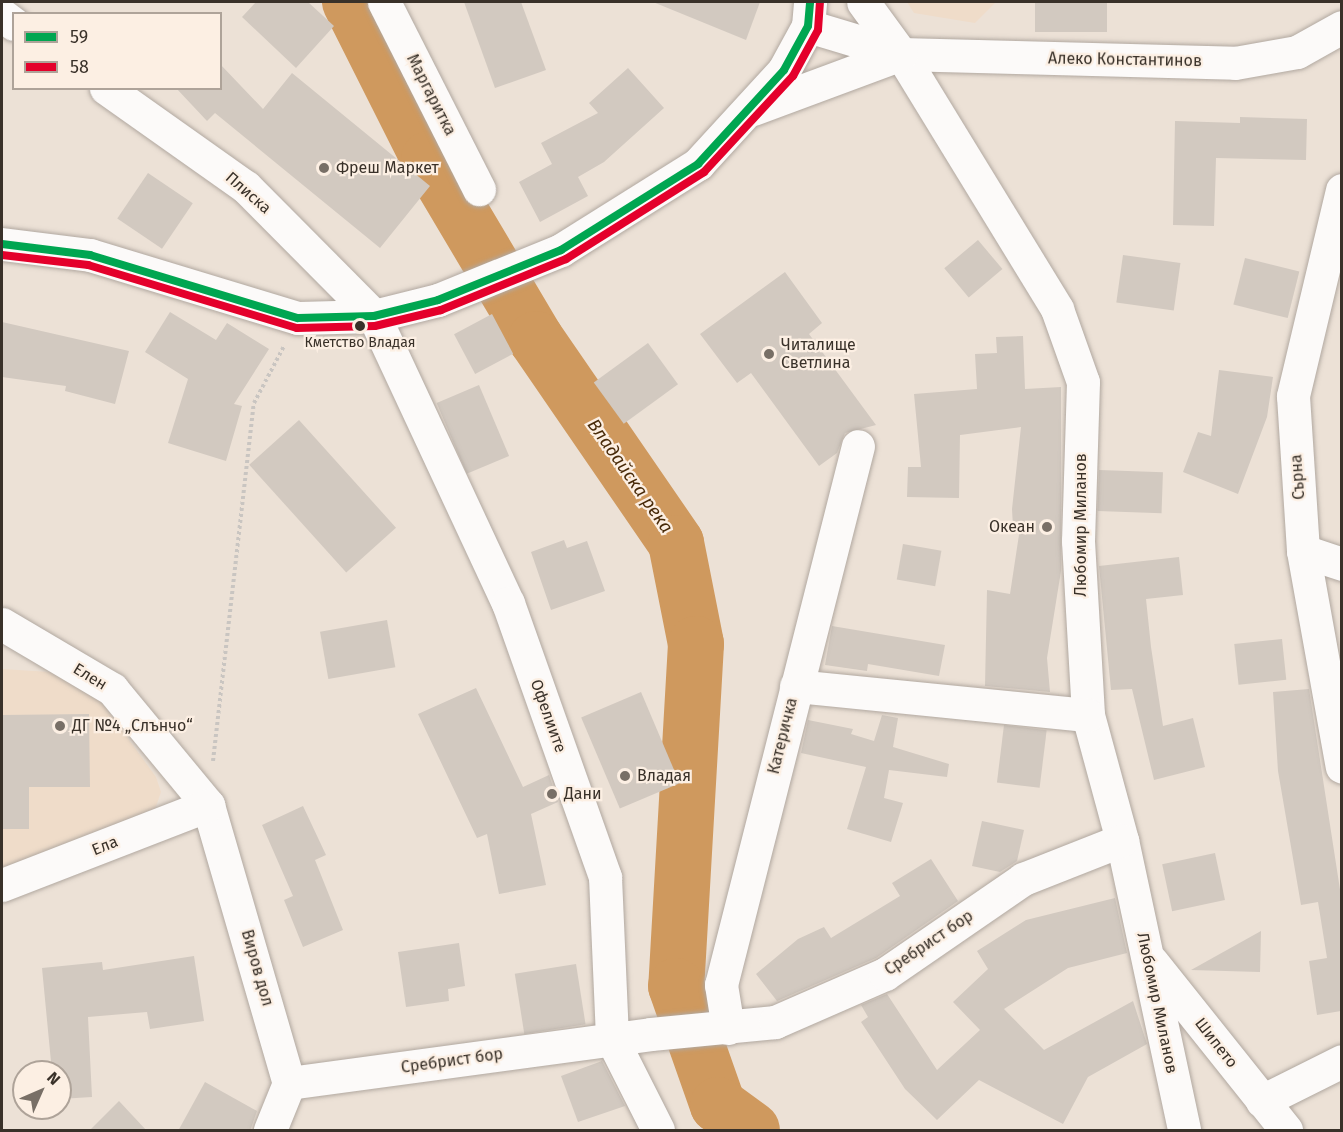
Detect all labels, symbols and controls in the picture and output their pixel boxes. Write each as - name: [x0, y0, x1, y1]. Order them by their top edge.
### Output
- legend: [12, 12, 222, 90]
- text: 59: [70, 26, 88, 48]
- street label: Алеко Константинов: [1048, 49, 1202, 71]
- street label: Маргаритка: [402, 51, 460, 139]
- text: 58: [70, 56, 89, 78]
- place label: Фреш Маркет: [336, 158, 439, 178]
- marker: Фреш Маркет: [317, 161, 331, 175]
- street label: Плиска: [221, 168, 275, 218]
- marker: Кметство Владая: [354, 320, 366, 332]
- place label: Кметство Владая: [305, 335, 415, 351]
- place label: Читалище Светлина: [781, 335, 856, 373]
- marker: Читалище Светлина: [762, 347, 776, 361]
- water label: Владайска река: [583, 415, 677, 537]
- street label: Любомир Миланов: [1071, 453, 1091, 597]
- street label: Сърна: [1287, 454, 1309, 500]
- place label: Океан: [989, 517, 1035, 537]
- marker: Океан: [1040, 520, 1054, 534]
- street label: Елен: [70, 660, 110, 694]
- street label: Офелиите: [526, 677, 570, 755]
- street label: Катеричка: [764, 696, 802, 776]
- place label: ДГ №4 „Слънчо“: [72, 716, 193, 736]
- marker: ДГ №4 „Слънчо“: [53, 719, 67, 733]
- place label: Владая: [637, 766, 691, 786]
- marker: Владая: [618, 769, 632, 783]
- place label: Дани: [564, 784, 602, 804]
- marker: Дани: [545, 787, 559, 801]
- street label: Ела: [89, 832, 121, 860]
- street label: Сребрист бор: [881, 906, 977, 980]
- street label: Виров дол: [237, 928, 277, 1008]
- street label: Любомир Миланов: [1133, 931, 1181, 1075]
- street label: Шипето: [1190, 1014, 1242, 1072]
- street label: Сребрист бор: [400, 1044, 504, 1078]
- north arrow: [12, 1060, 72, 1120]
- text: N: [43, 1068, 64, 1089]

